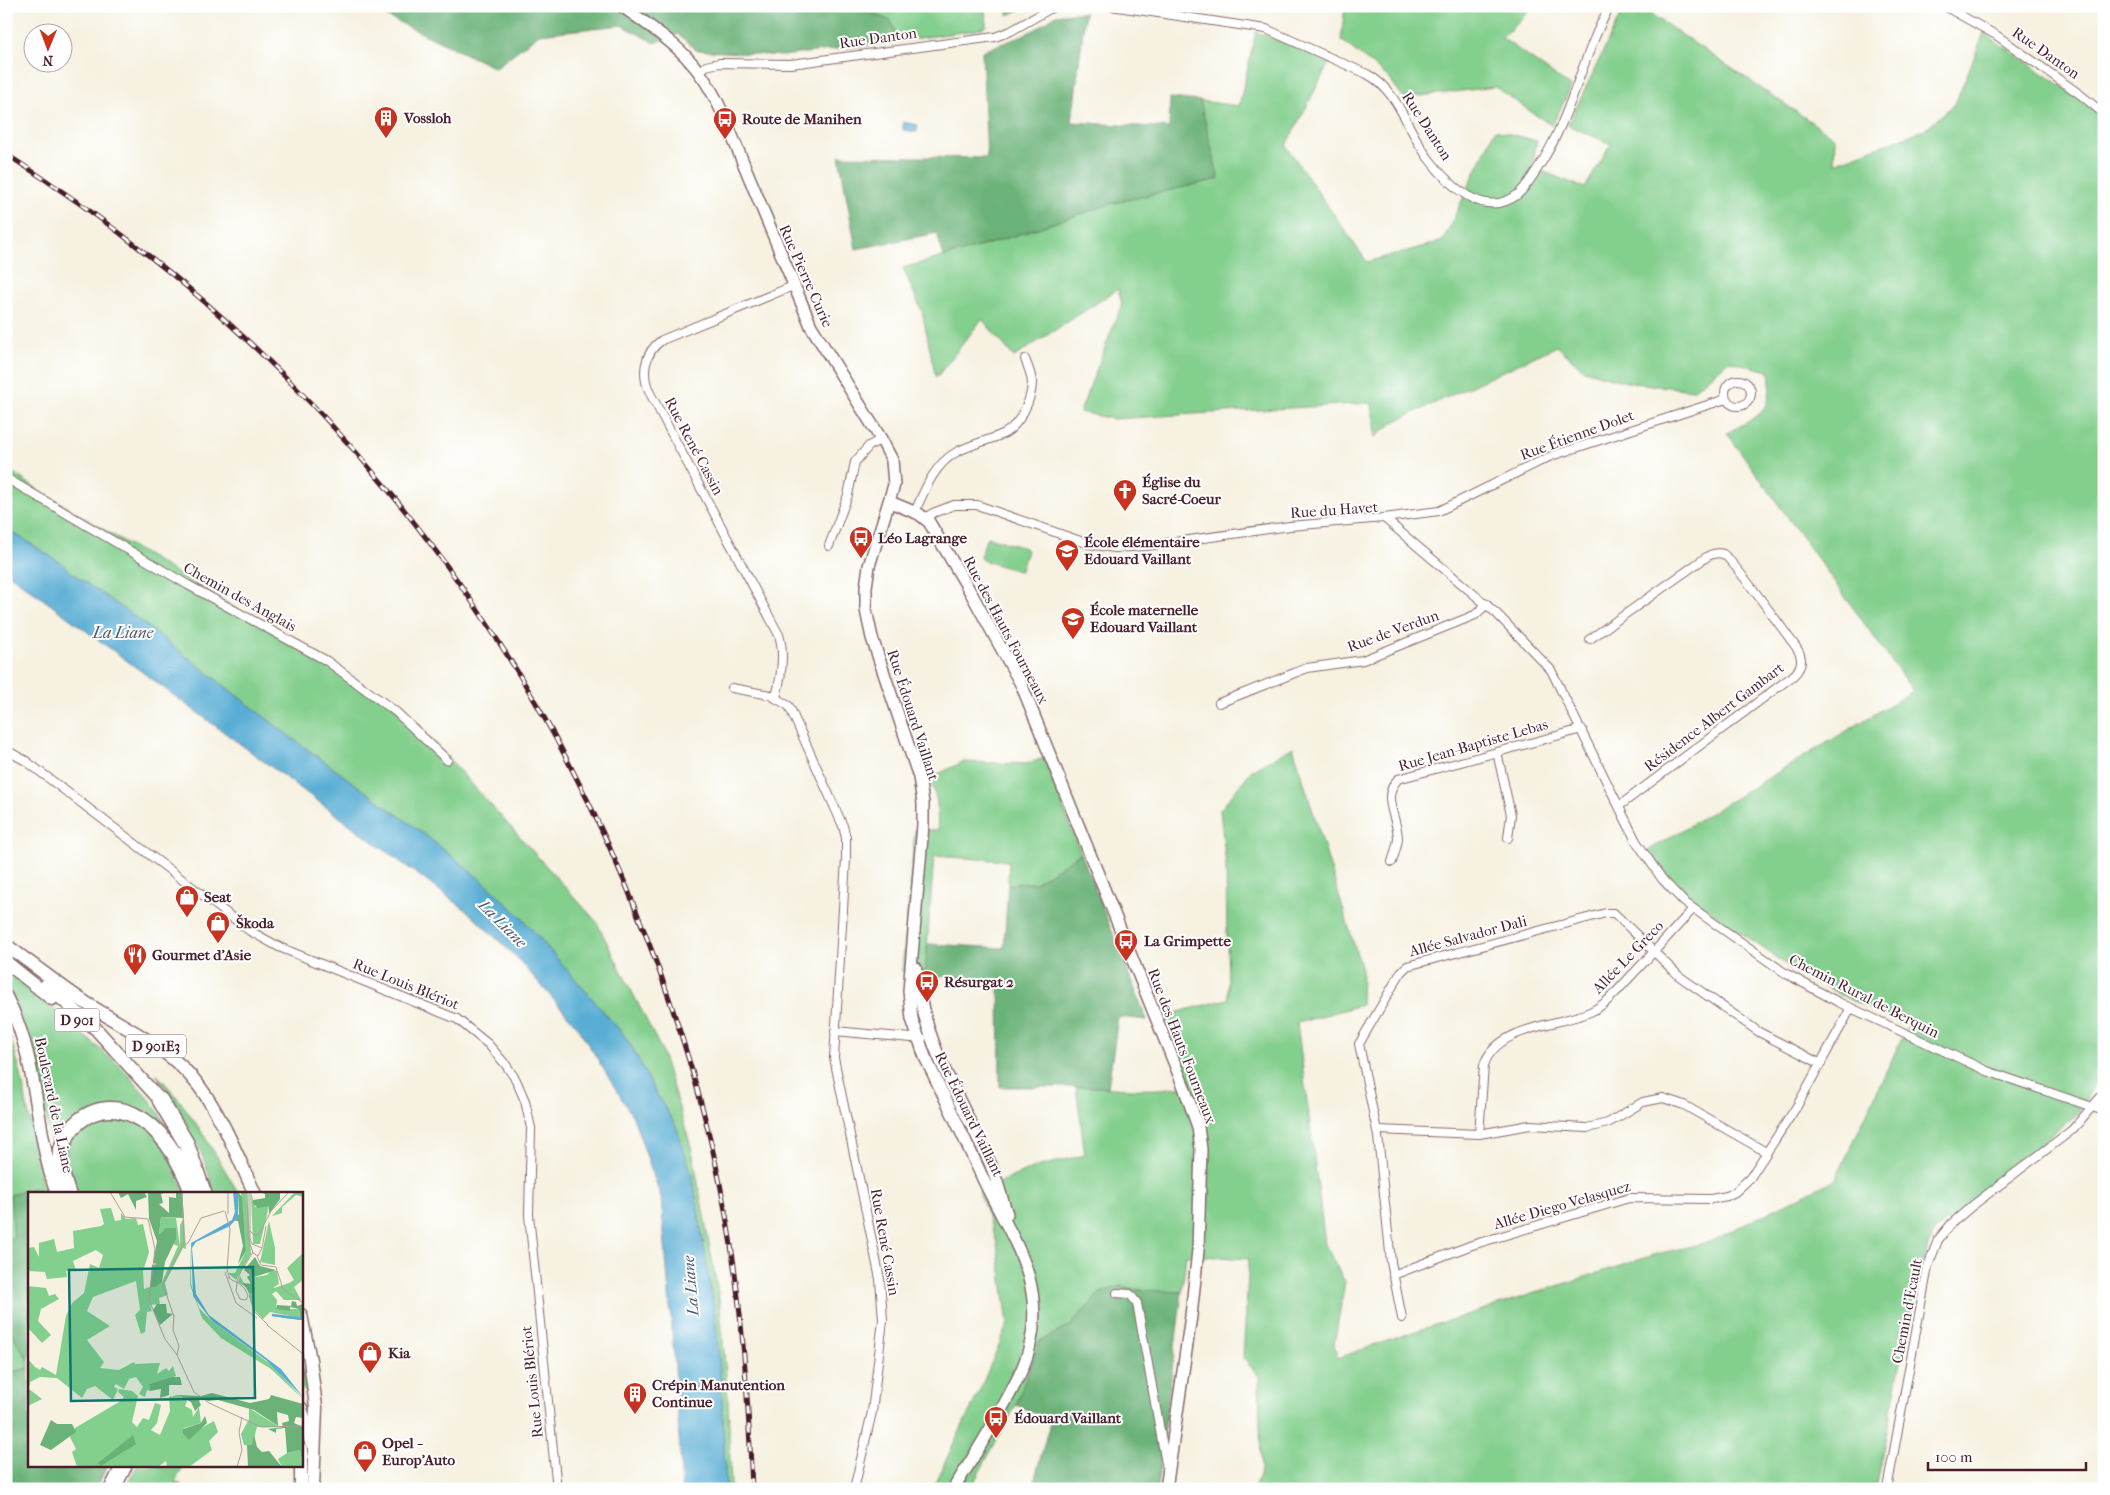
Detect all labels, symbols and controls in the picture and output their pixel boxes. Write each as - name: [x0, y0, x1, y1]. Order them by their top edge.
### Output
- north arrow: [22, 22, 72, 72]
- street label: Rue Danton: [2009, 23, 2083, 83]
- street label: Rue Danton: [838, 24, 918, 52]
- text: N: [42, 52, 53, 69]
- street label: Rue Danton: [1398, 88, 1456, 164]
- building icon: Vossloh: [373, 105, 399, 139]
- bus stop icon: Route de Manihen: [712, 106, 738, 140]
- place label: Vossloh: [403, 109, 452, 127]
- place label: Route de Manihen: [742, 110, 862, 128]
- street label: Rue Pierre Curie: [775, 222, 837, 331]
- street label: Rue René Cassin: [661, 394, 728, 498]
- street label: Rue Étienne Dolet: [1518, 406, 1637, 464]
- place label: Église du Sacré-Coeur: [1142, 473, 1221, 508]
- church icon: Église du Sacré-Coeur: [1112, 478, 1138, 512]
- street label: Rue du Havet: [1289, 498, 1379, 522]
- bus stop icon: Léo Lagrange: [848, 525, 874, 559]
- place label: Léo Lagrange: [878, 529, 968, 547]
- place label: École élémentaire Edouard Vaillant: [1084, 533, 1200, 568]
- school or university icon: École élémentaire Edouard Vaillant: [1054, 538, 1080, 572]
- street label: Rue des Hauts Fourneaux: [959, 553, 1053, 707]
- street label: Chemin des Anglais: [180, 558, 300, 636]
- place label: École maternelle Edouard Vaillant: [1090, 601, 1199, 636]
- school or university icon: École maternelle Edouard Vaillant: [1060, 606, 1086, 640]
- street label: Rue de Verdun: [1345, 606, 1442, 656]
- water label: La Liane: [92, 623, 154, 642]
- street label: Rue Édouard Vaillant: [883, 647, 943, 783]
- street label: Résidence Albert Gambart: [1641, 658, 1788, 775]
- street label: Rue Jean-Baptiste Lebas: [1396, 715, 1550, 775]
- shop icon: Seat: [174, 884, 200, 918]
- place label: Seat: [204, 888, 232, 906]
- water label: La Liane: [474, 895, 531, 952]
- shop icon: Škoda: [205, 910, 231, 944]
- street label: Allée Salvador Dali: [1406, 911, 1529, 961]
- place label: Škoda: [236, 914, 275, 932]
- street label: Allée Le Greco: [1588, 917, 1667, 998]
- bus stop icon: La Grimpette: [1113, 928, 1139, 962]
- place label: La Grimpette: [1144, 932, 1231, 950]
- restaurant icon: Gourmet d'Asie: [122, 942, 148, 976]
- place label: Gourmet d'Asie: [152, 946, 252, 964]
- street label: Chemin Rural de Berquin: [1786, 950, 1942, 1042]
- street label: Rue Louis Blériot: [350, 955, 462, 1014]
- street label: Rue des Hauts Fourneaux: [1144, 966, 1220, 1126]
- bus stop icon: Résurgat 2: [914, 969, 940, 1003]
- place label: Résurgat 2: [944, 973, 1014, 991]
- road number: D 901: [54, 1008, 100, 1032]
- road number: D 901E3: [126, 1034, 186, 1058]
- street label: Boulevard de la Liane: [31, 1035, 77, 1175]
- street label: Rue Édouard Vaillant: [931, 1049, 1007, 1180]
- street label: Allée Diego Velasquez: [1491, 1177, 1633, 1233]
- street label: Rue René Cassin: [867, 1187, 903, 1297]
- inset map: [28, 1192, 302, 1468]
- water label: La Liane: [678, 1255, 703, 1318]
- street label: Chemin d'Ecault: [1888, 1256, 1926, 1365]
- street label: Rue Louis Blériot: [517, 1324, 547, 1439]
- shop icon: Kia: [357, 1340, 383, 1374]
- place label: Kia: [388, 1344, 411, 1362]
- place label: Crépin Manutention Continue: [652, 1376, 785, 1411]
- building icon: Crépin Manutention Continue: [622, 1381, 648, 1415]
- bus stop icon: Édouard Vaillant: [983, 1405, 1009, 1439]
- place label: Édouard Vaillant: [1014, 1409, 1122, 1427]
- place label: Opel - Europ'Auto: [382, 1434, 456, 1469]
- shop icon: Opel - Europ'Auto: [352, 1439, 378, 1473]
- scale bar: [1928, 1440, 2085, 1472]
- text: 100 m: [1935, 1448, 1973, 1466]

